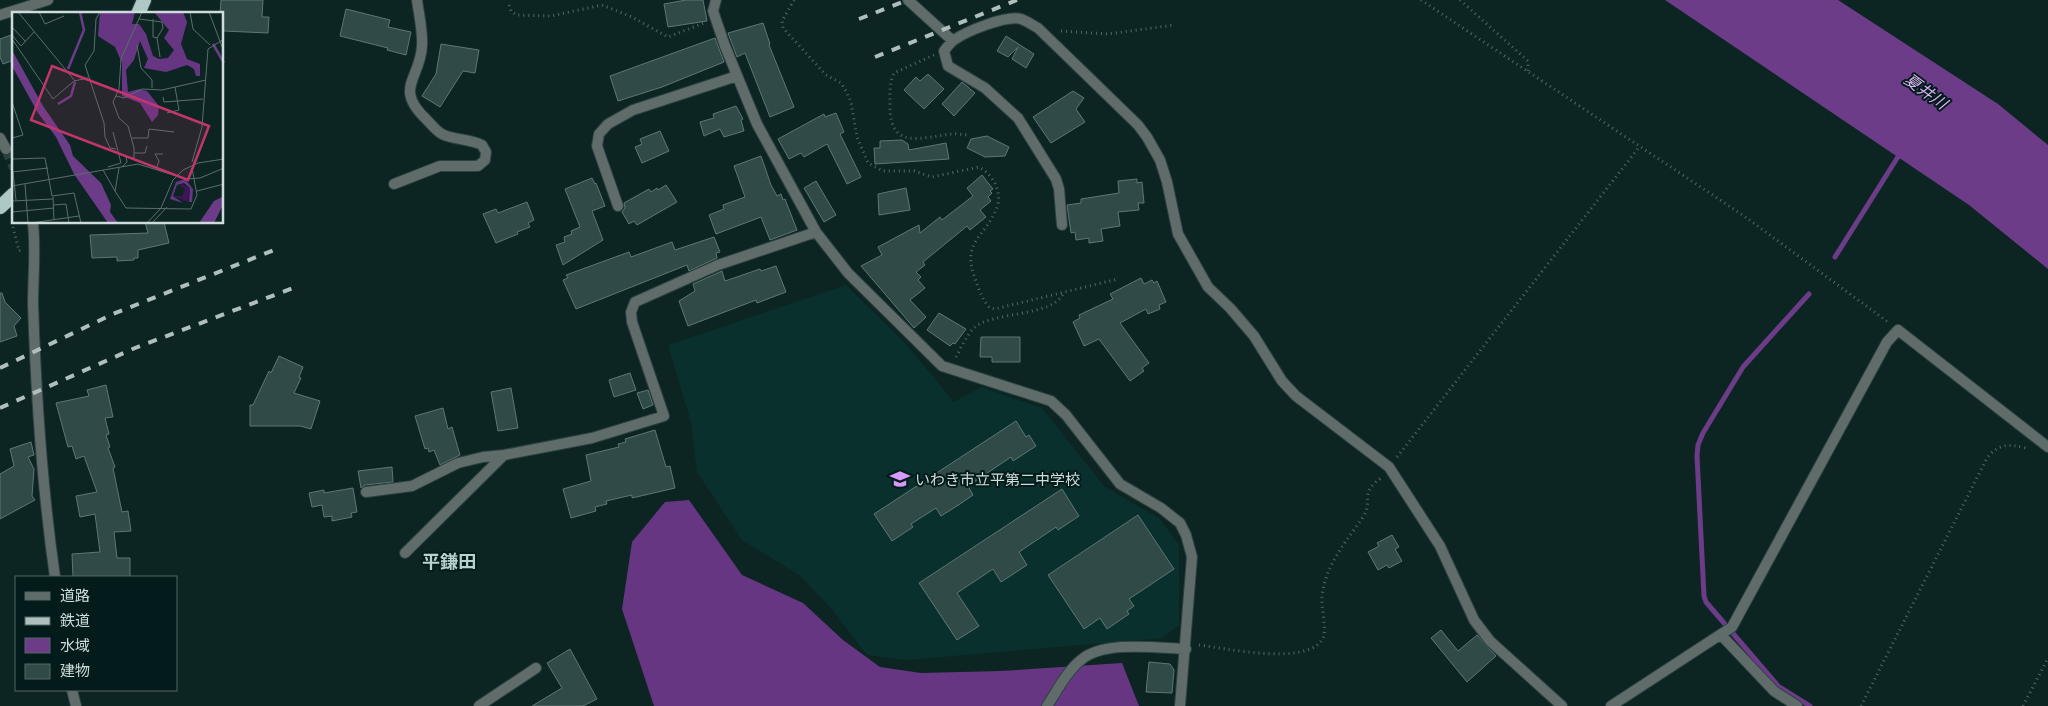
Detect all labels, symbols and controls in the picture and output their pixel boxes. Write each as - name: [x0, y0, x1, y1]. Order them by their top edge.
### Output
- inset map: [12, 12, 224, 224]
- water label: 夏井川: [1900, 67, 1954, 116]
- school or university icon: いわき市立平第二中学校: [889, 468, 911, 490]
- place label: いわき市立平第二中学校: [915, 468, 1080, 491]
- district label: 平鎌田: [422, 548, 476, 575]
- legend: [15, 576, 178, 691]
- text: 道路: [60, 584, 90, 607]
- text: 鉄道: [60, 609, 90, 632]
- text: 水域: [60, 634, 90, 657]
- text: 建物: [60, 659, 90, 682]

